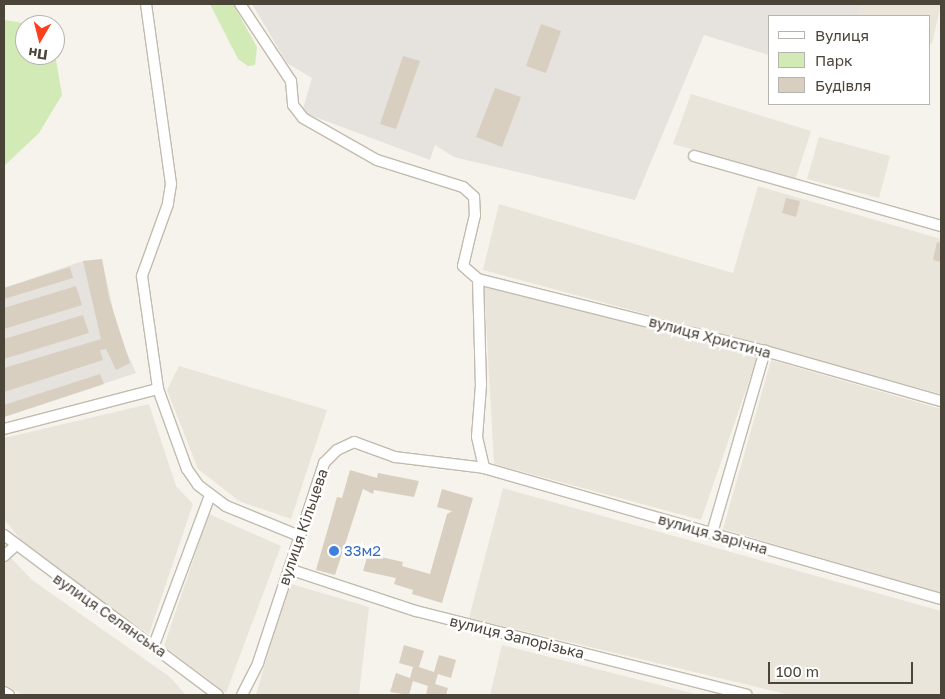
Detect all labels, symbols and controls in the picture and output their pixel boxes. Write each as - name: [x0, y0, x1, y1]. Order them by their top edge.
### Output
- north arrow: [15, 15, 65, 65]
- legend: [768, 15, 930, 105]
- text: Вулиця: [815, 26, 869, 44]
- text: Пн: [27, 45, 49, 64]
- text: Парк: [815, 51, 853, 69]
- text: Будівля: [815, 76, 871, 94]
- street label: вулиця Христича: [647, 312, 773, 362]
- street label: вулиця Кільцева: [275, 466, 331, 588]
- street label: вулиця Зарічна: [656, 510, 770, 558]
- place label: 33м2: [344, 542, 381, 560]
- marker: 33м2: [328, 545, 340, 557]
- street label: вулиця Селянська: [50, 569, 170, 661]
- street label: вулиця Запорізька: [448, 612, 586, 662]
- scale bar: [770, 652, 915, 684]
- text: 100 m: [776, 662, 819, 680]

